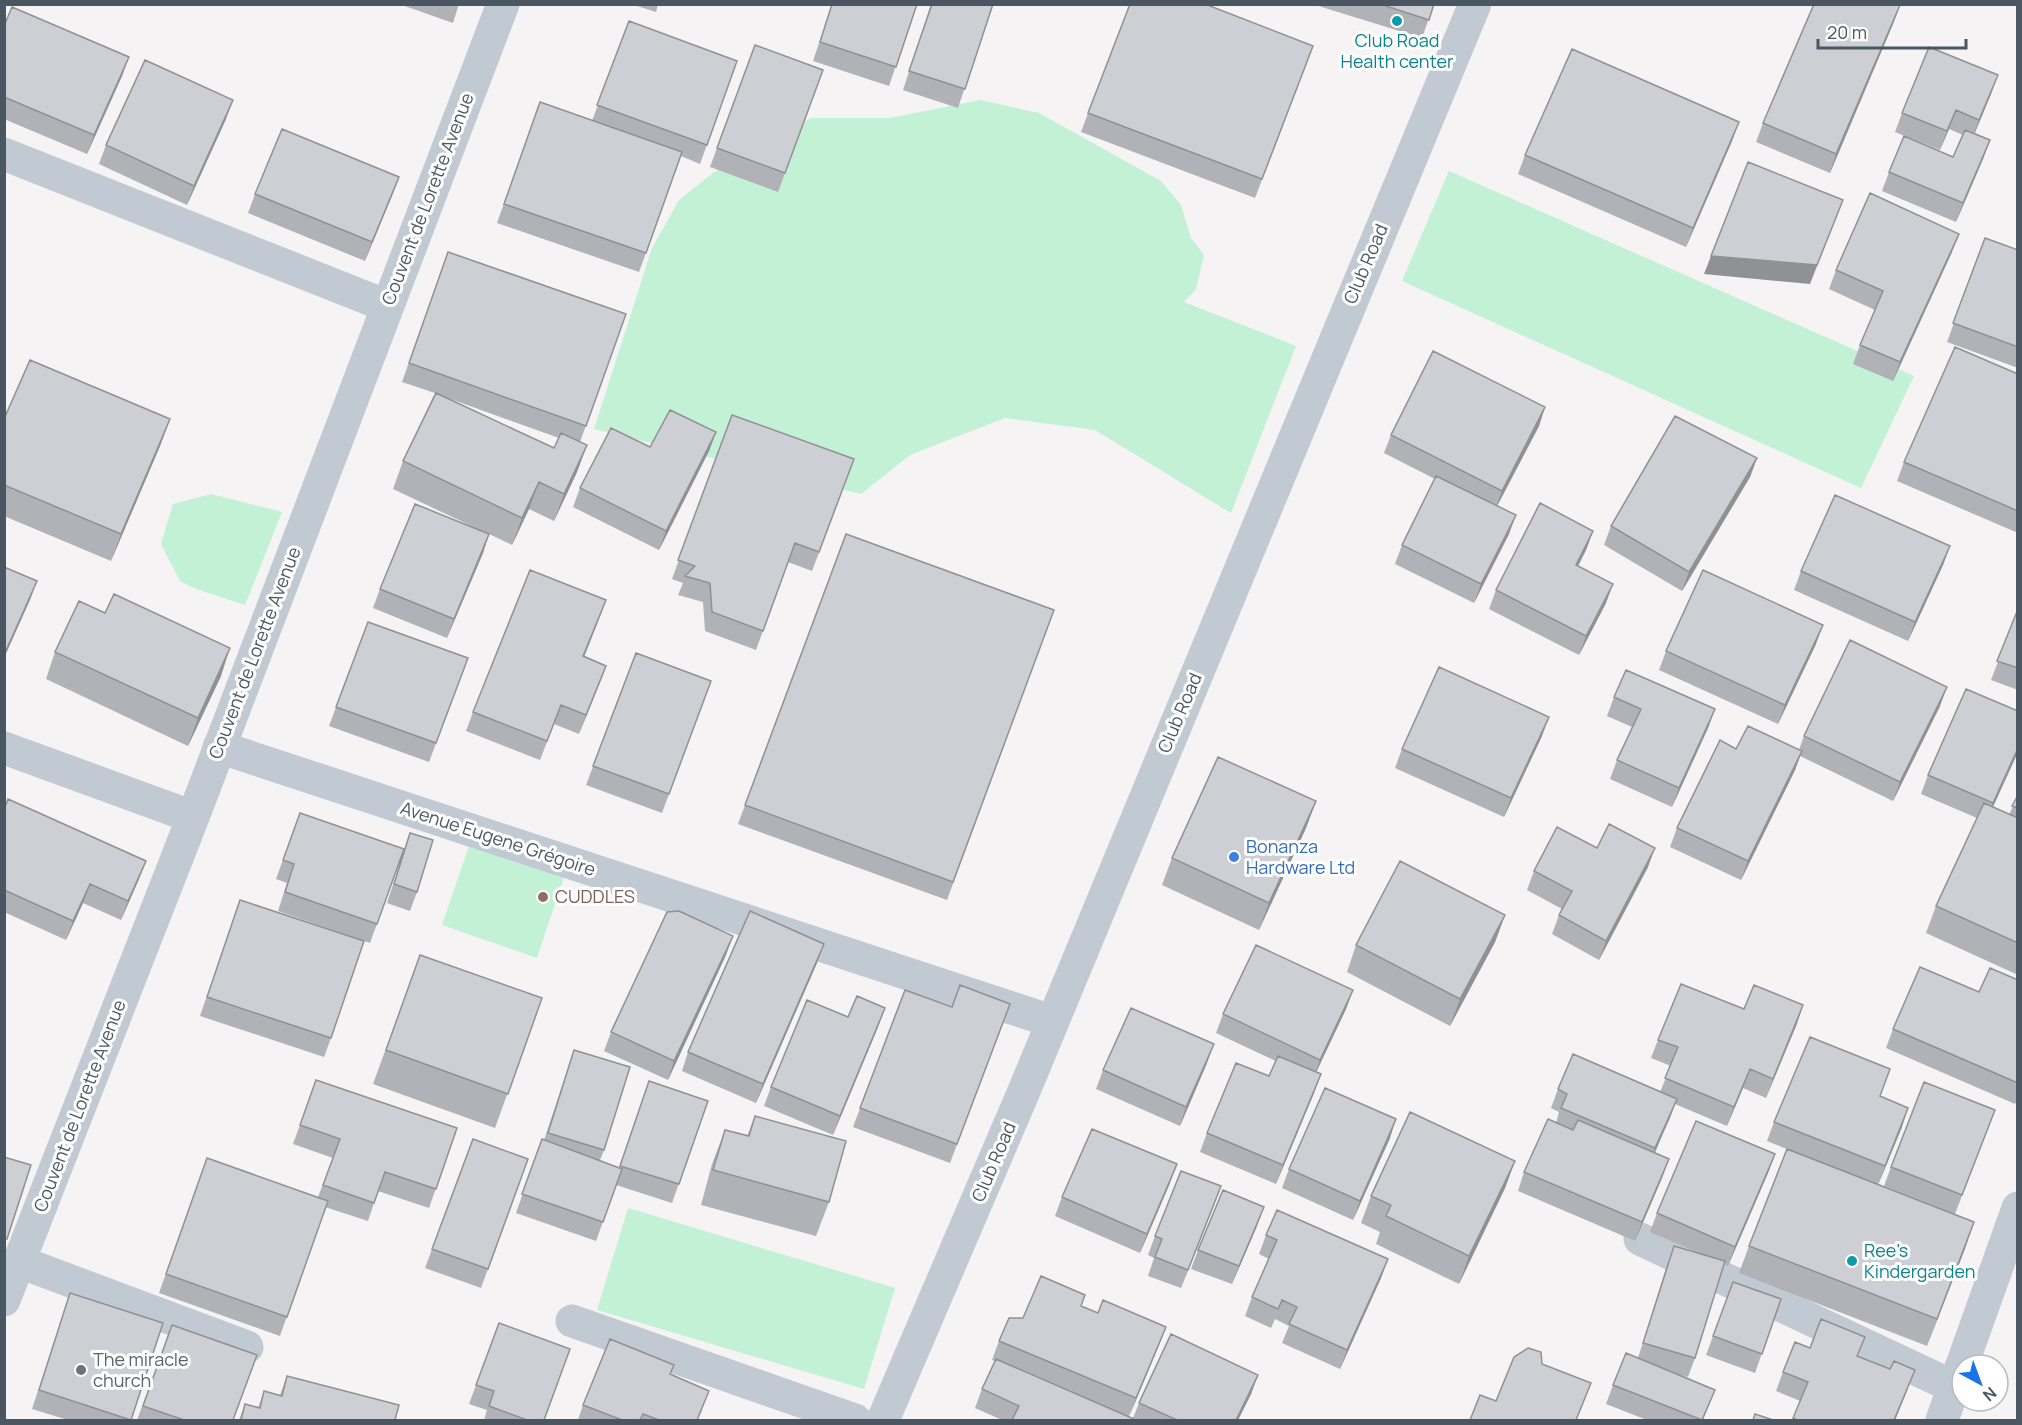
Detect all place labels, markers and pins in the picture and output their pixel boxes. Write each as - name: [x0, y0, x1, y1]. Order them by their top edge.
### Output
- marker: Club Road Health center: [1390, 14, 1404, 28]
- place label: Club Road Health center: [1341, 28, 1454, 73]
- place label: Bonanza Hardware Ltd: [1246, 834, 1355, 879]
- marker: Bonanza Hardware Ltd: [1227, 850, 1241, 864]
- place label: CUDDLES: [555, 884, 635, 908]
- marker: CUDDLES: [536, 890, 550, 904]
- place label: Ree's Kindergarden: [1864, 1238, 1975, 1283]
- marker: Ree's Kindergarden: [1845, 1254, 1859, 1268]
- place label: The miracle church: [93, 1347, 189, 1392]
- marker: The miracle church: [74, 1363, 88, 1377]

